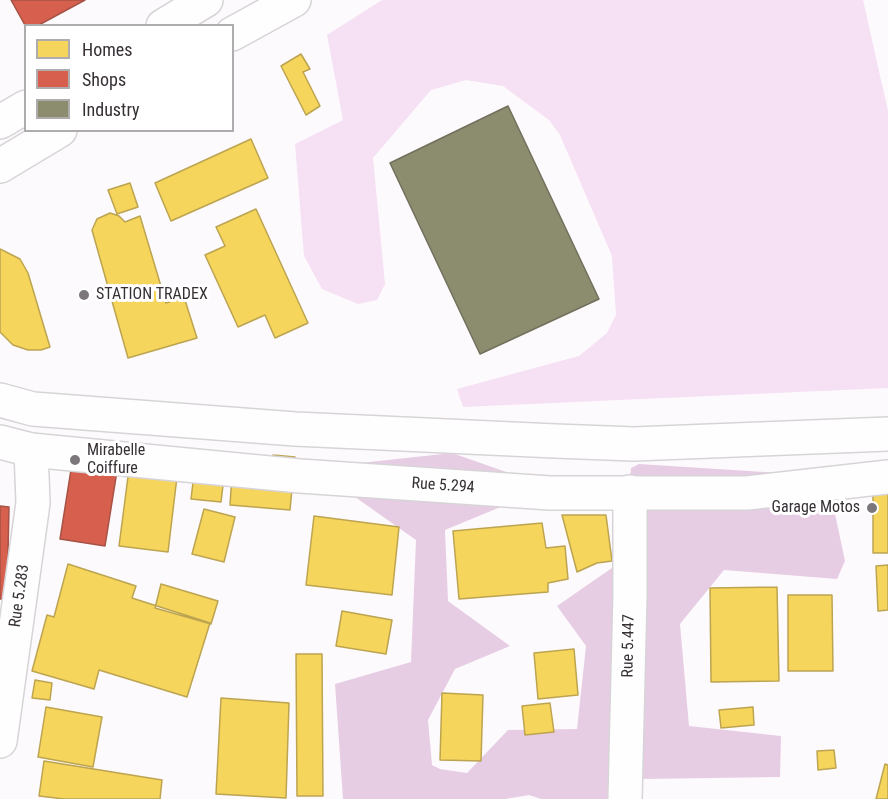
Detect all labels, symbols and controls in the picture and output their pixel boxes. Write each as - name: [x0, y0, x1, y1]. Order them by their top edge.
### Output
- legend: [24, 24, 234, 132]
- text: Homes: [82, 39, 132, 60]
- text: Shops: [82, 69, 126, 90]
- text: Industry: [82, 99, 140, 120]
- place label: STATION TRADEX: [96, 285, 208, 305]
- marker: STATION TRADEX: [77, 288, 91, 302]
- place label: Mirabelle Coiffure: [87, 441, 145, 479]
- marker: Mirabelle Coiffure: [68, 453, 82, 467]
- street label: Rue 5.294: [411, 474, 475, 498]
- place label: Garage Motos: [772, 498, 860, 518]
- marker: Garage Motos: [865, 501, 879, 515]
- street label: Rue 5.283: [6, 563, 34, 629]
- street label: Rue 5.447: [619, 614, 639, 678]

